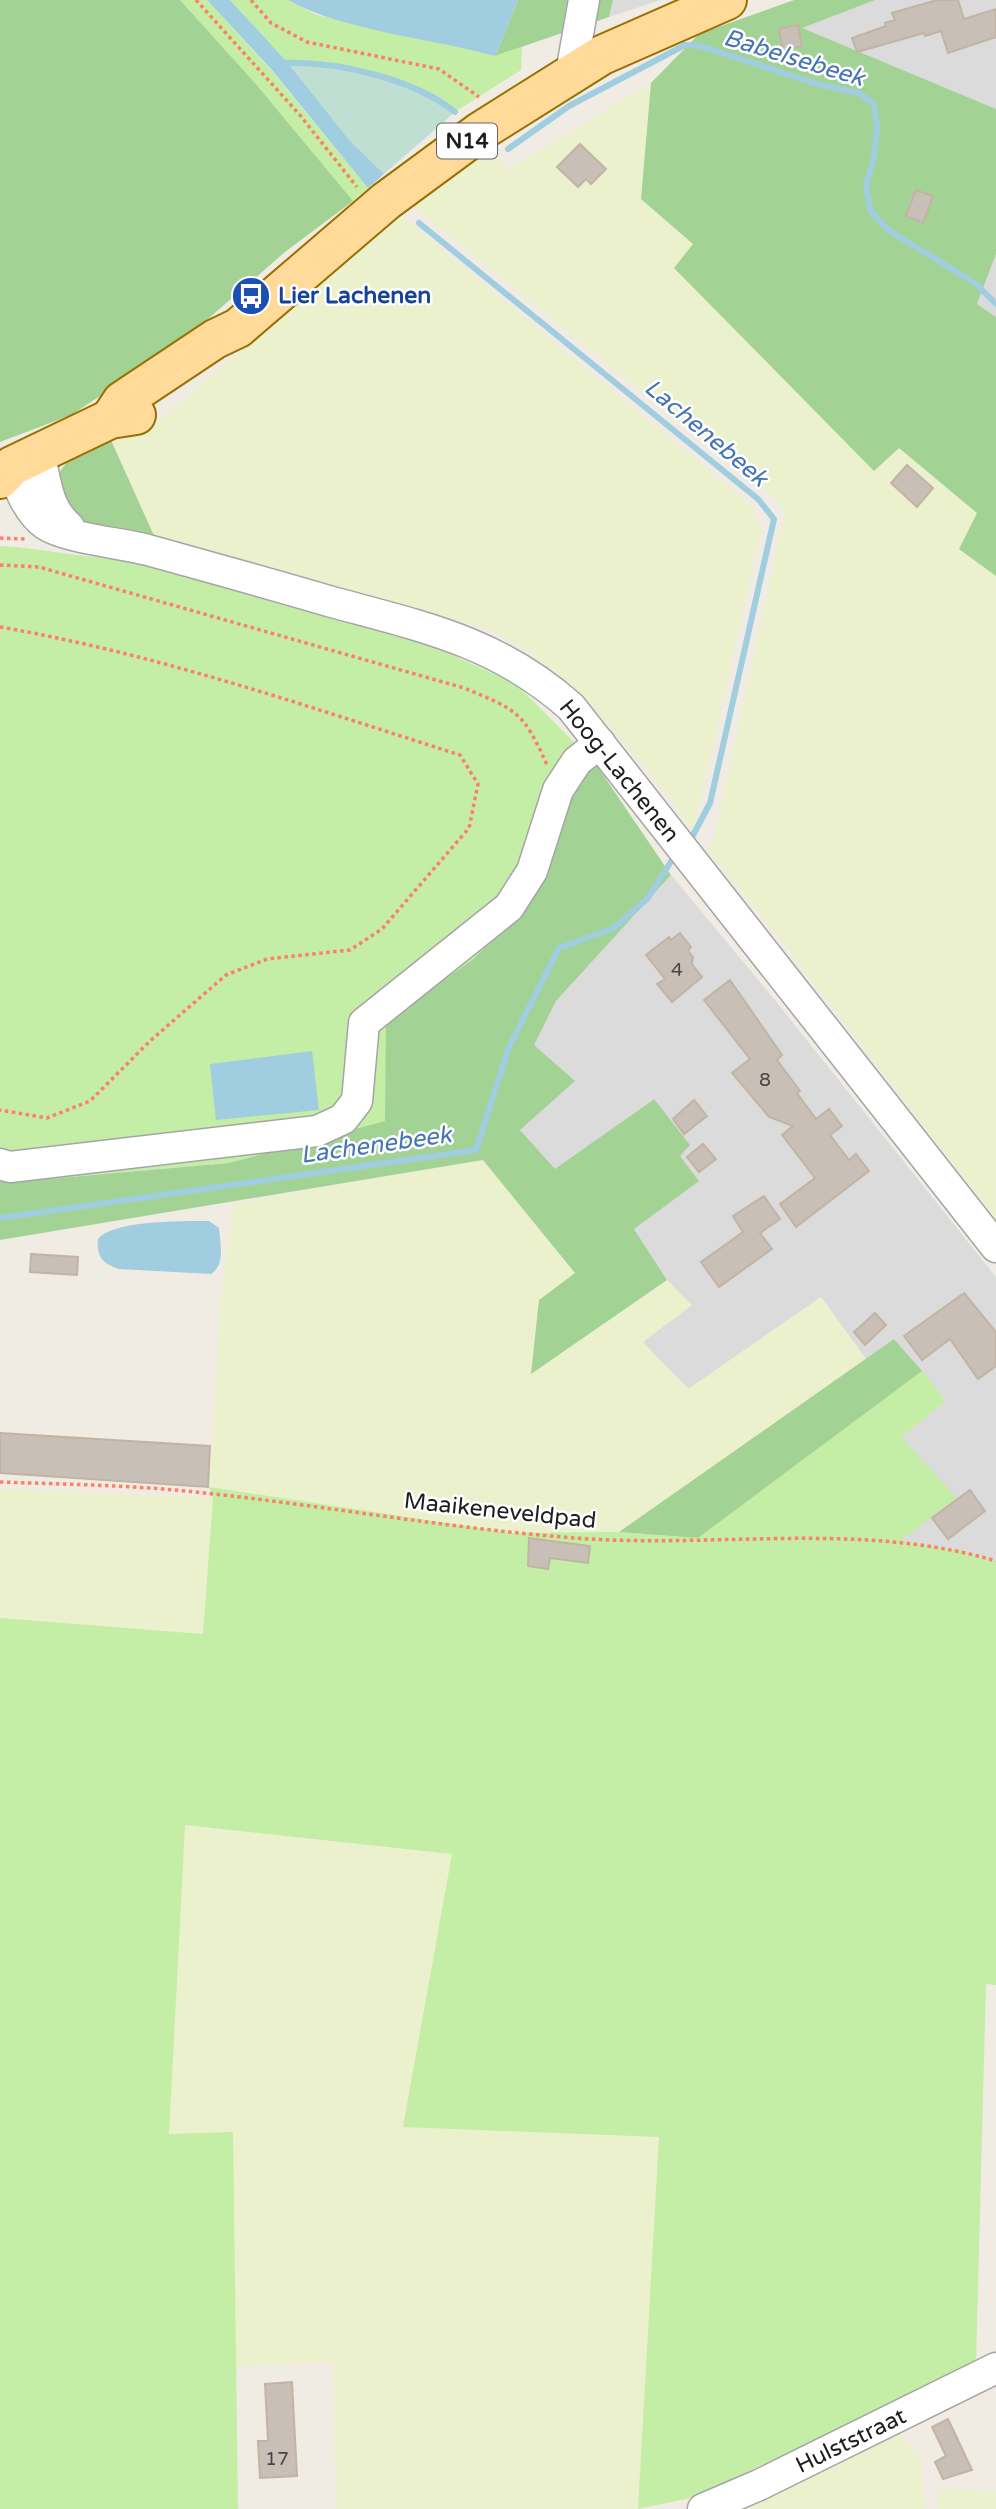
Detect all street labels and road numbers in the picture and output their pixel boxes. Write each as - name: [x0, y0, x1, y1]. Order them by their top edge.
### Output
- road number: N14: [437, 124, 497, 158]
- street label: Hoog-Lachenen: [553, 694, 685, 848]
- street label: Maaikeneveldpad: [402, 1487, 598, 1535]
- street label: Hulststraat: [791, 2402, 911, 2480]

